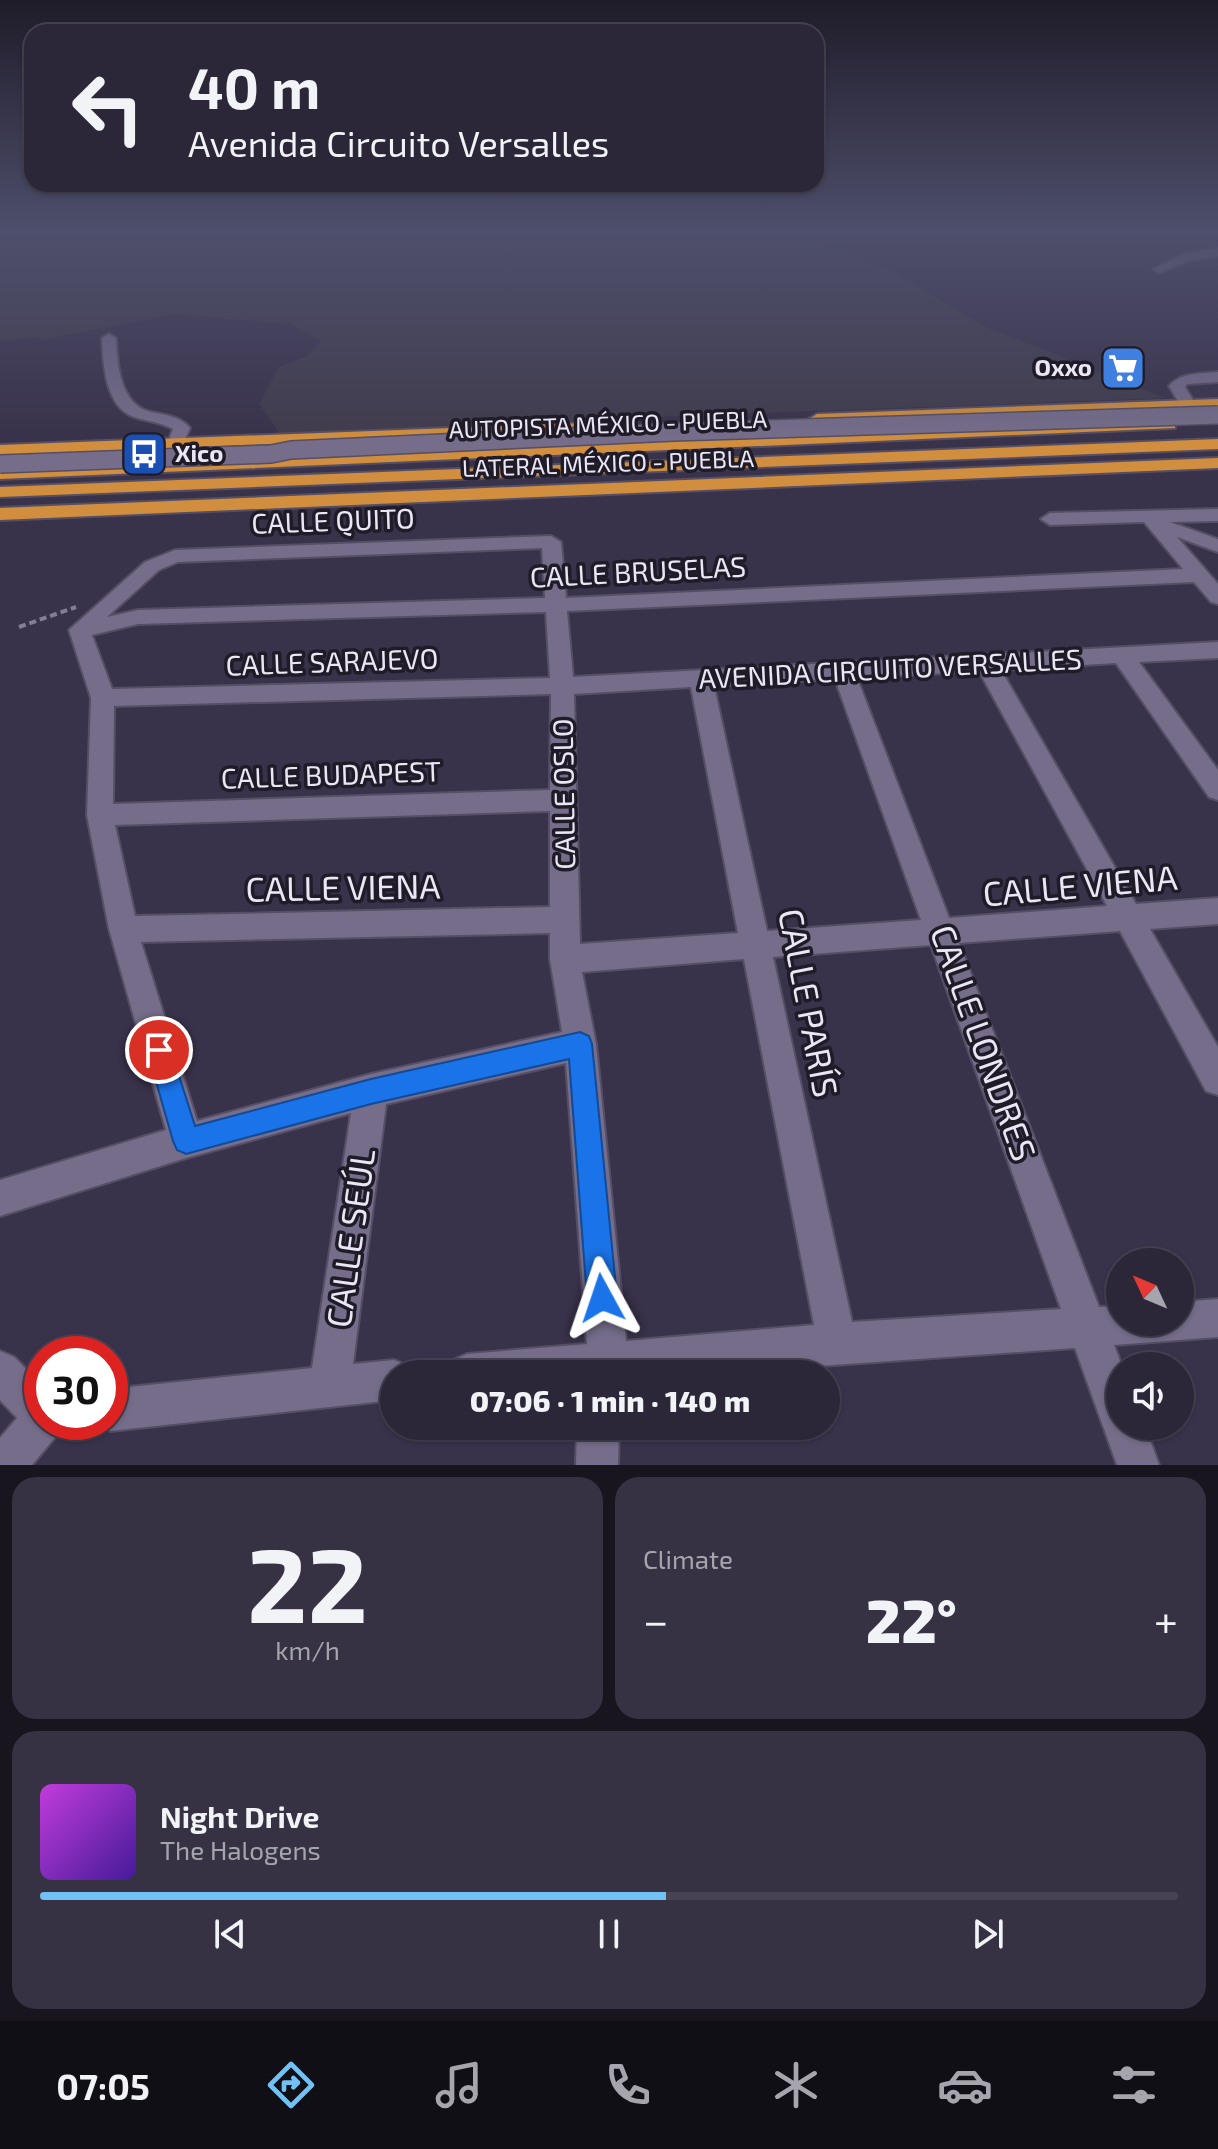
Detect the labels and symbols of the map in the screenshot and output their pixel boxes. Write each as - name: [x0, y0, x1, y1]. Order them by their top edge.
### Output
- supermarket icon: Oxxo: [1099, 344, 1147, 392]
- place label: Oxxo: [1034, 352, 1092, 381]
- street label: AUTOPISTA MÉXICO - PUEBLA: [448, 403, 768, 444]
- bus stop icon: Xico: [120, 430, 168, 478]
- place label: Xico: [175, 438, 223, 467]
- street label: LATERAL MÉXICO - PUEBLA: [461, 443, 755, 482]
- street label: CALLE QUITO: [251, 500, 415, 540]
- street label: CALLE BRUSELAS: [529, 548, 747, 594]
- street label: CALLE SARAJEVO: [225, 640, 439, 682]
- street label: AVENIDA CIRCUITO VERSALLES: [697, 641, 1082, 695]
- street label: CALLE OSLO: [545, 718, 581, 870]
- street label: CALLE BUDAPEST: [220, 753, 442, 795]
- street label: CALLE VIENA: [981, 856, 1179, 913]
- street label: CALLE VIENA: [245, 864, 441, 909]
- street label: CALLE PARÍS: [771, 905, 848, 1100]
- street label: CALLE LONDRES: [923, 919, 1046, 1166]
- pin: [125, 1016, 193, 1084]
- street label: CALLE SEÚL: [317, 1146, 382, 1330]
- north arrow: [1106, 1248, 1194, 1336]
- position arrow: [560, 1256, 644, 1340]
- speed limit sign: 30: [24, 1336, 128, 1440]

